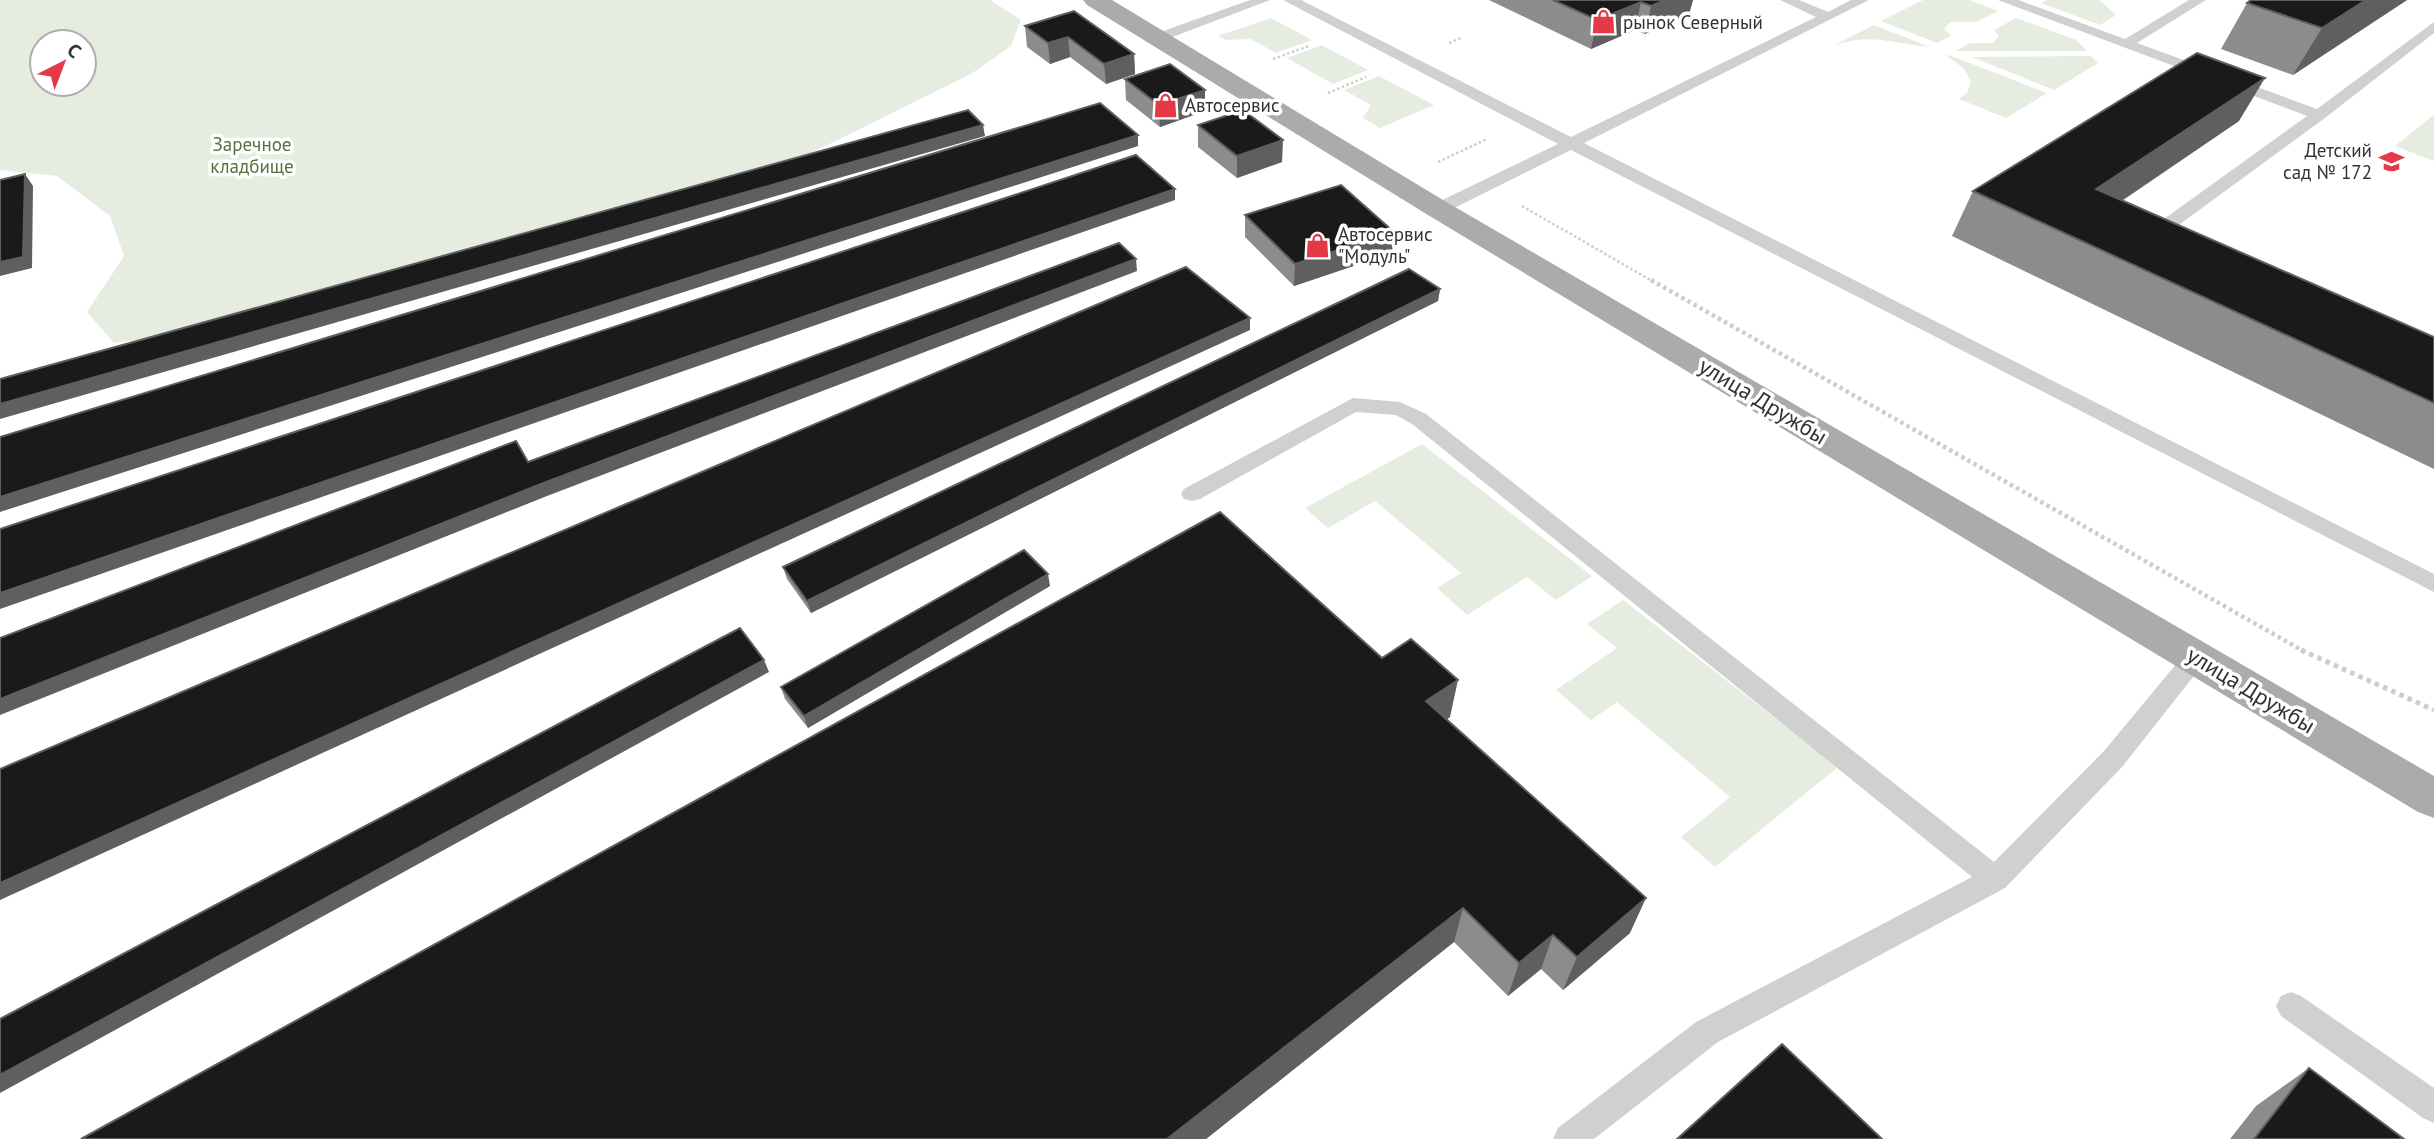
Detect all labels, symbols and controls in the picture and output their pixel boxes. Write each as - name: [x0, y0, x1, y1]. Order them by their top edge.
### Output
- shop icon: рынок Северный: [1589, 8, 1617, 36]
- place label: рынок Северный: [1623, 10, 1763, 34]
- north arrow: [28, 28, 98, 98]
- text: С: [62, 38, 87, 63]
- shop icon: Автосервис: [1151, 91, 1179, 119]
- place label: Автосервис: [1185, 93, 1280, 117]
- park label: Заречное кладбище: [210, 132, 294, 178]
- place label: Детский сад № 172: [2283, 138, 2372, 184]
- school or university icon: Детский сад № 172: [2378, 147, 2406, 175]
- place label: Автосервис "Модуль": [1338, 222, 1433, 268]
- shop icon: Автосервис "Модуль": [1304, 231, 1332, 259]
- street label: улица Дружбы: [1694, 351, 1833, 450]
- street label: улица Дружбы: [2182, 640, 2321, 739]

